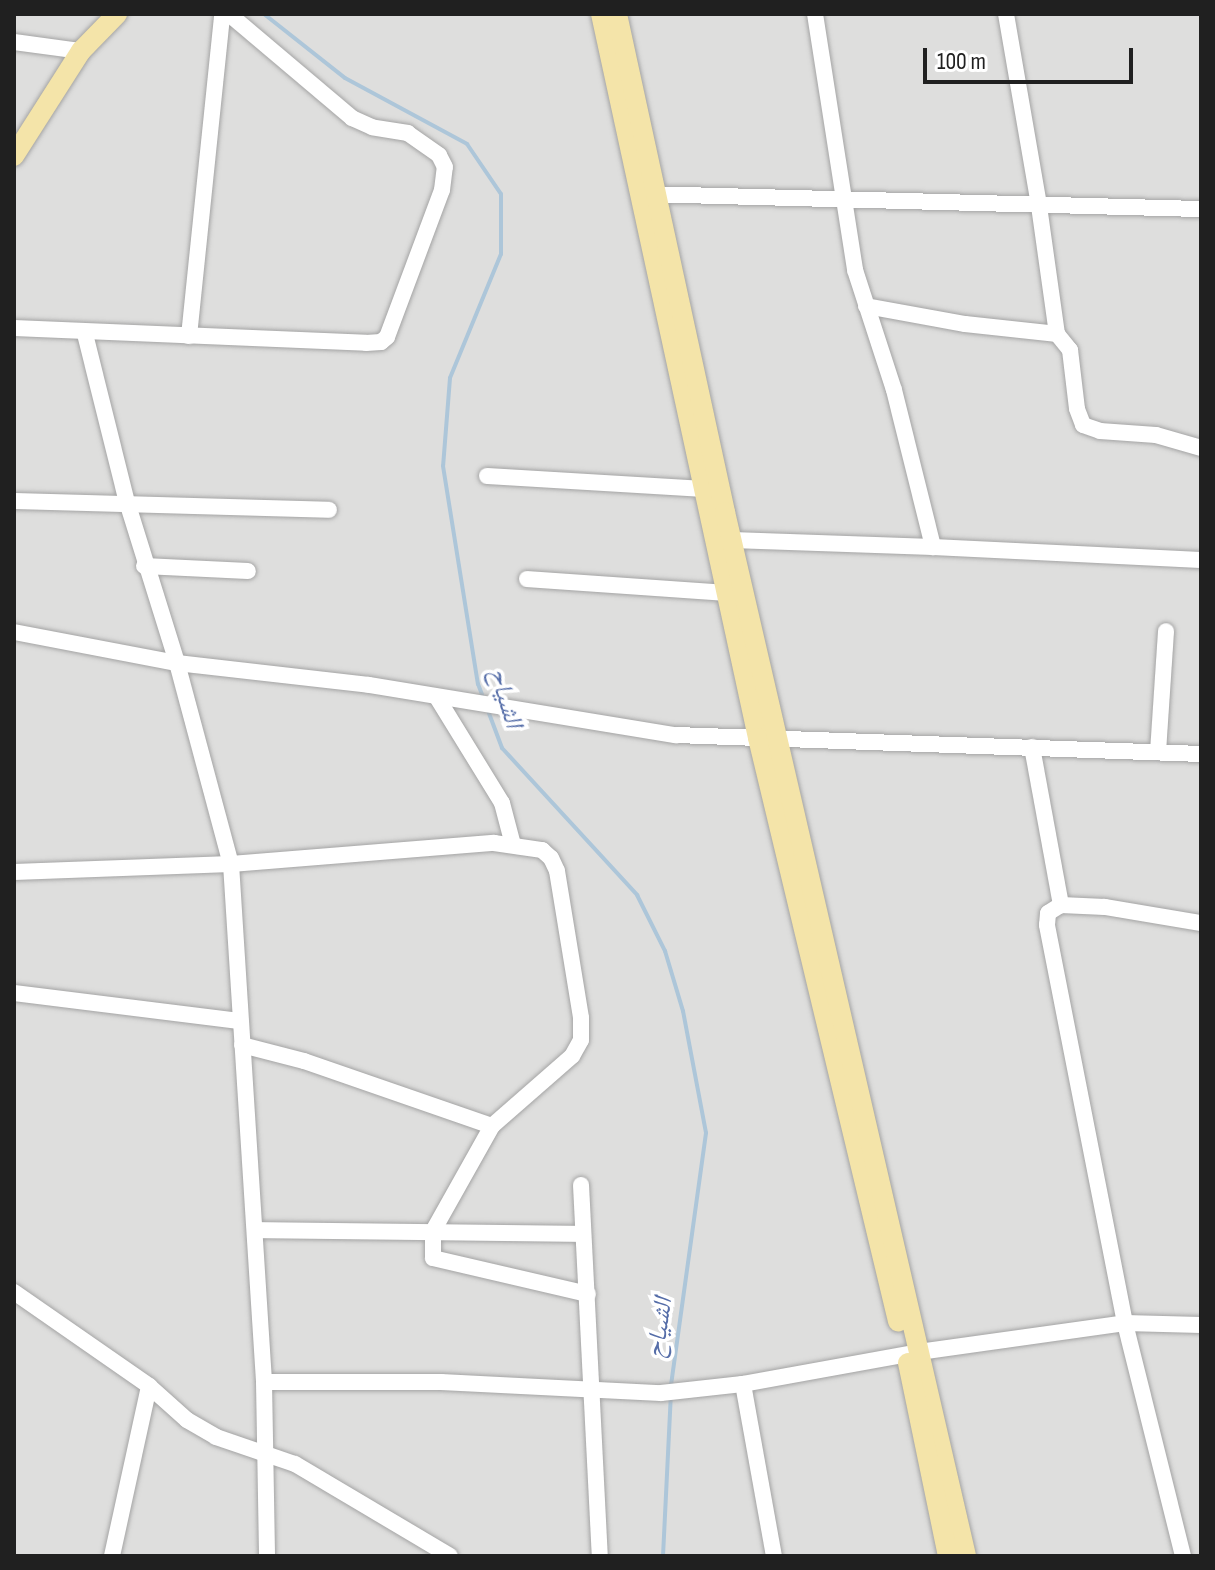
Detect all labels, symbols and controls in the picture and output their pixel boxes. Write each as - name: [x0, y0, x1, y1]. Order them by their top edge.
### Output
- scale bar: [927, 32, 1137, 82]
- text: 100 m: [937, 47, 986, 76]
- water label: الشياح: [481, 664, 529, 732]
- water label: الشياح: [640, 1295, 680, 1361]

